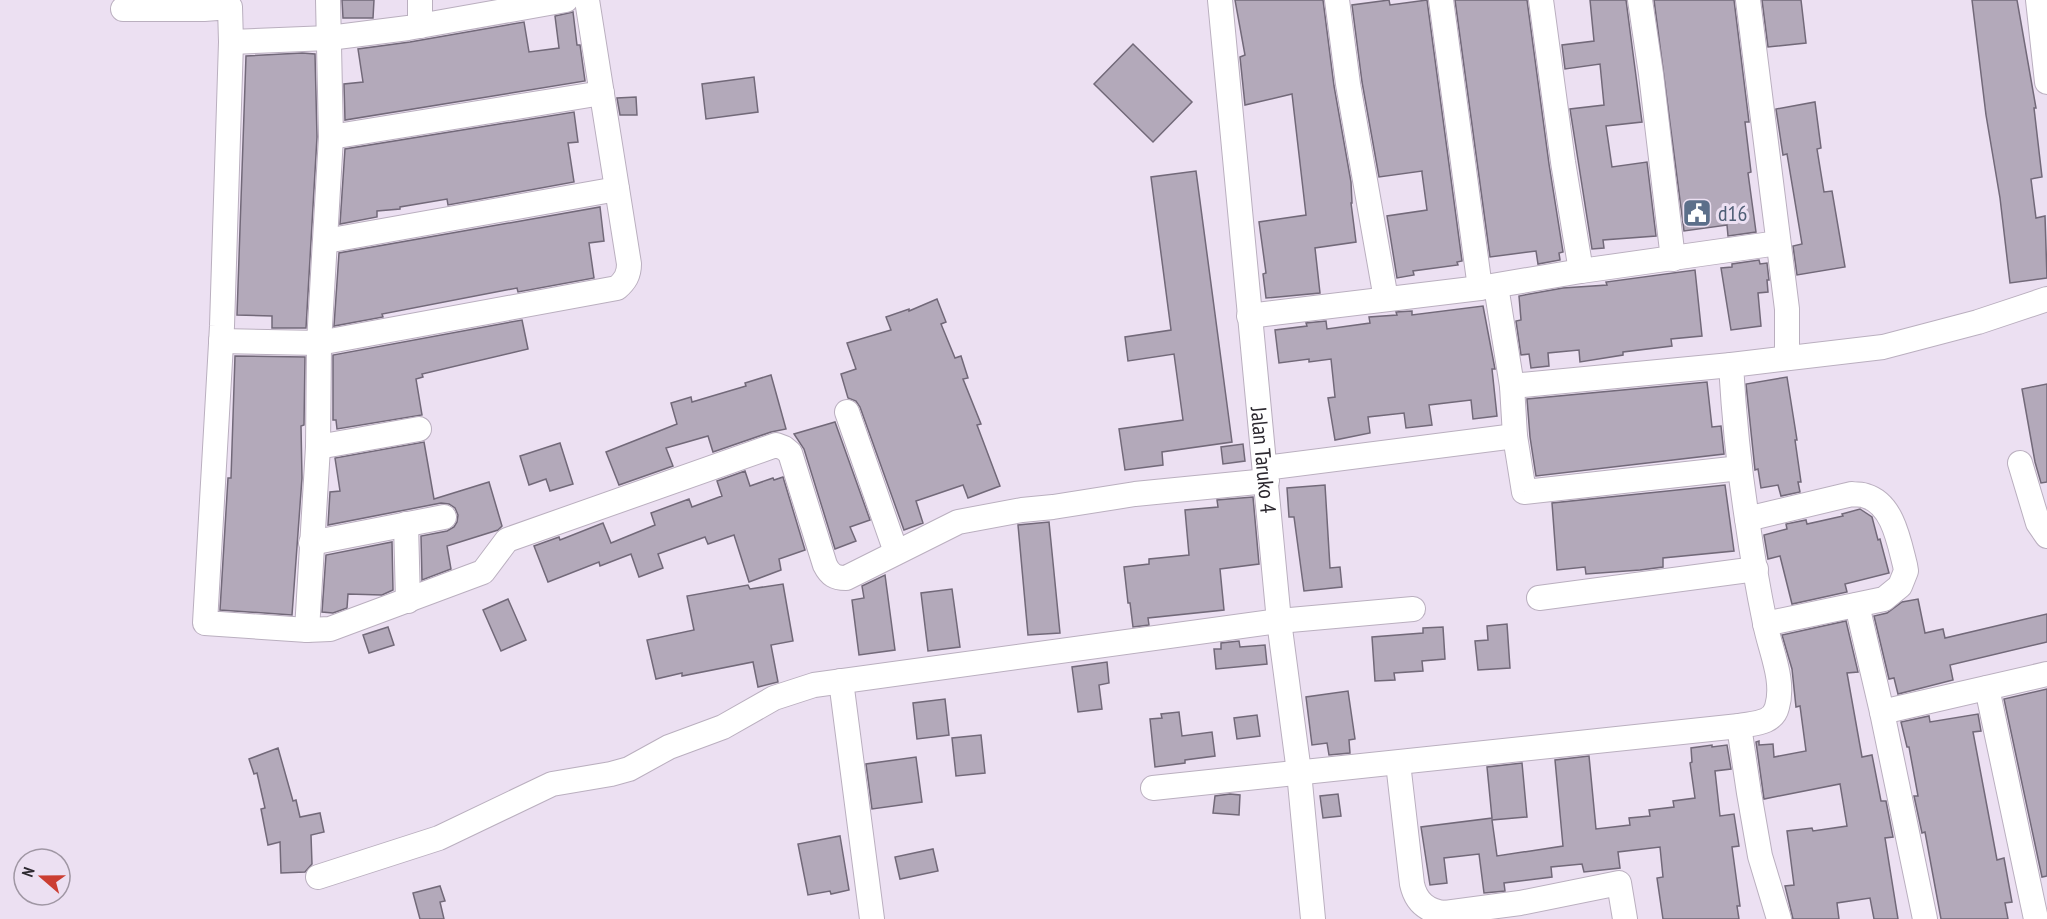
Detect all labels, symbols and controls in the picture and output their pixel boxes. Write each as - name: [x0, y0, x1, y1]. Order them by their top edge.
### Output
- public building icon: d16: [1681, 197, 1713, 229]
- place label: d16: [1718, 199, 1747, 227]
- street label: Jalan Taruko 4: [1245, 405, 1283, 514]
- north arrow: [12, 847, 72, 907]
- text: N: [17, 864, 39, 879]

